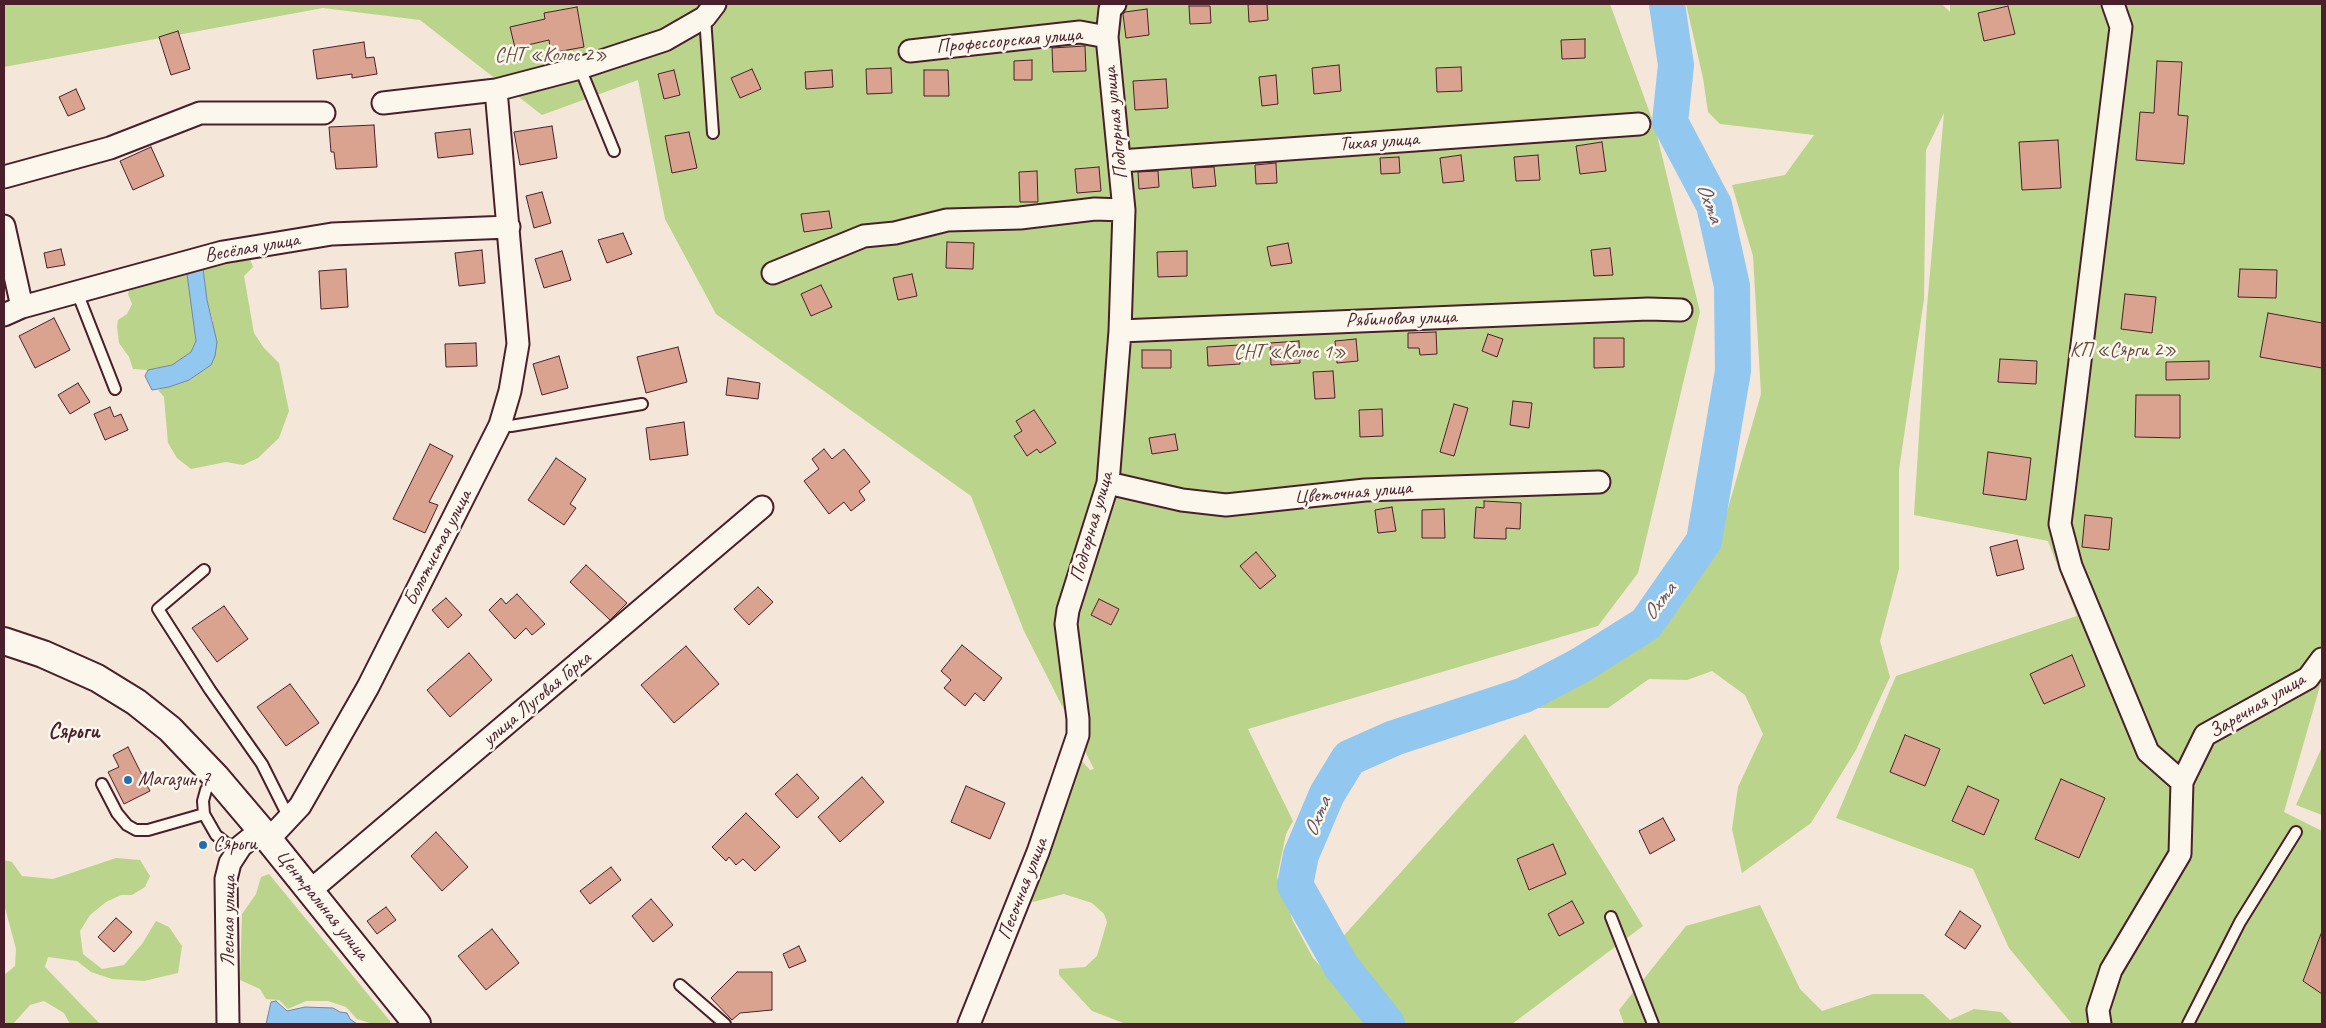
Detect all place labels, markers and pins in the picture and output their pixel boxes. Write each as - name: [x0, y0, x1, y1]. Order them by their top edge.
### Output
- place label: Магазин 7: [138, 768, 210, 792]
- marker: Магазин 7: [122, 774, 134, 786]
- place label: Сярьги: [213, 833, 257, 857]
- marker: Сярьги: [197, 839, 209, 851]

